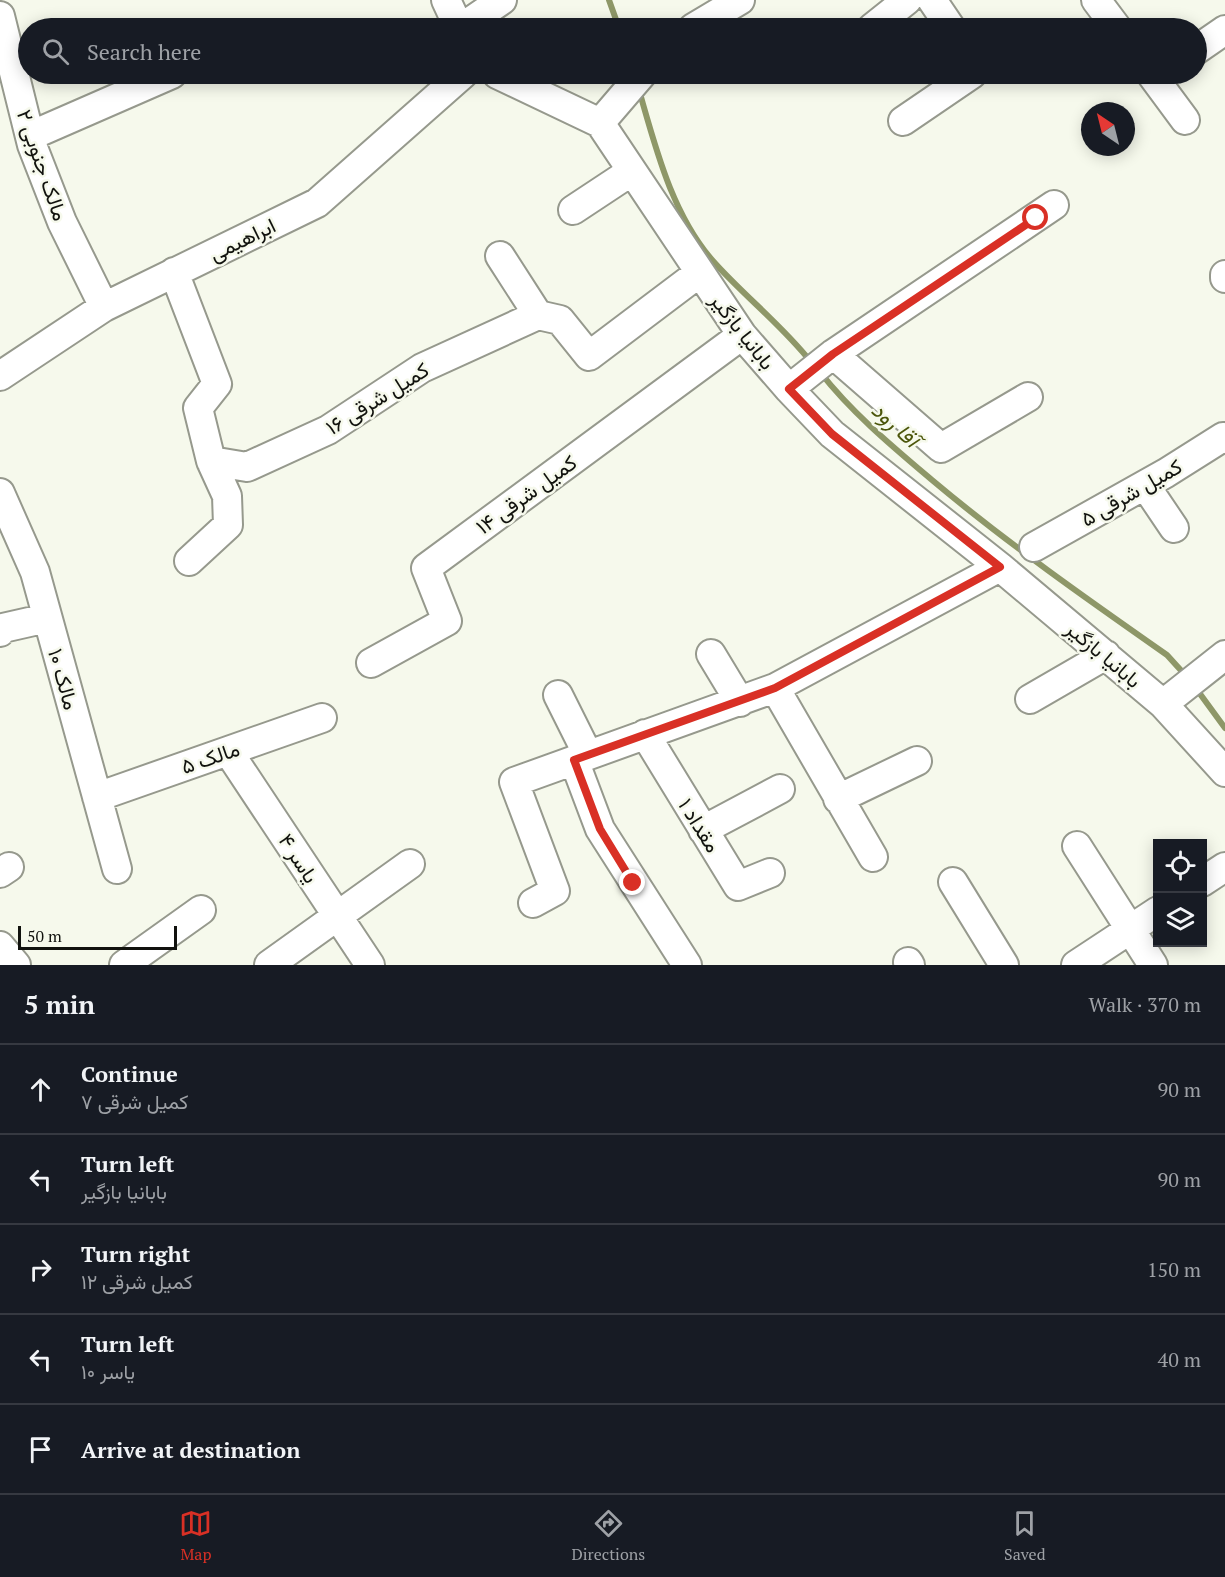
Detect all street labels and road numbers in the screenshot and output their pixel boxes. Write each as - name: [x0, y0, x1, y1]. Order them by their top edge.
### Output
- street label: مالک جنوبی ۲: [11, 106, 75, 224]
- street label: ابراهیمی: [204, 211, 280, 267]
- street label: بابانیا بازگیر: [704, 286, 782, 375]
- street label: کمیل شرقی ۱۶: [320, 355, 434, 441]
- street label: کمیل شرقی ۱۴: [470, 448, 582, 540]
- street label: کمیل شرقی ۵: [1075, 452, 1187, 532]
- street label: بابانیا بازگیر: [1060, 614, 1148, 694]
- street label: مالک ۱۰: [42, 645, 86, 713]
- street label: مالک ۵: [177, 734, 243, 780]
- street label: مقداد ۱: [673, 793, 727, 857]
- street label: یاسر ۴: [273, 828, 325, 888]

